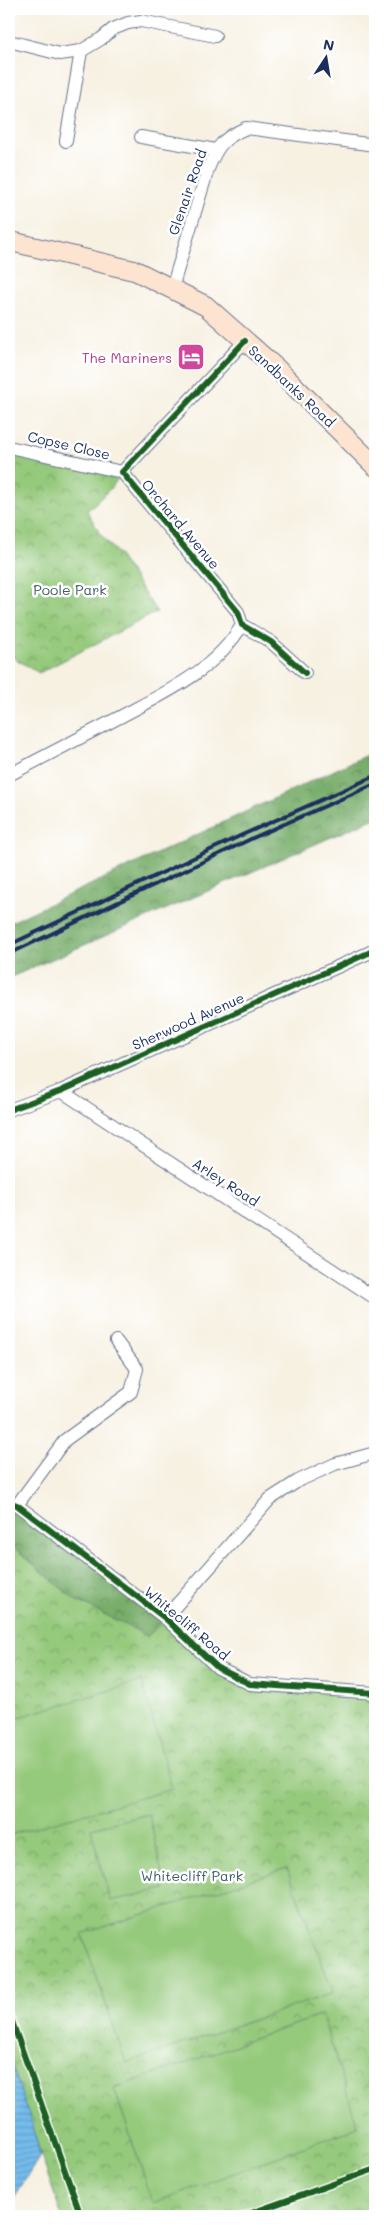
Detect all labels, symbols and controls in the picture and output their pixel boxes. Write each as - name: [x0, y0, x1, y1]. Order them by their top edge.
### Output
- north arrow: [302, 32, 352, 82]
- text: N: [322, 34, 336, 55]
- street label: Glenair Road: [163, 146, 211, 238]
- street label: Sandbanks Road: [244, 341, 340, 431]
- hotel icon: The Mariners: [176, 342, 206, 372]
- place label: The Mariners: [82, 348, 172, 367]
- street label: Copse Close: [26, 426, 112, 464]
- street label: Orchard Avenue: [138, 475, 224, 573]
- park label: Poole Park: [33, 580, 107, 599]
- street label: Sherwood Avenue: [129, 988, 247, 1054]
- street label: Arley Road: [189, 1153, 263, 1211]
- street label: Whitecliff Road: [140, 1582, 234, 1664]
- park label: Whitecliff Park: [141, 1866, 243, 1885]

